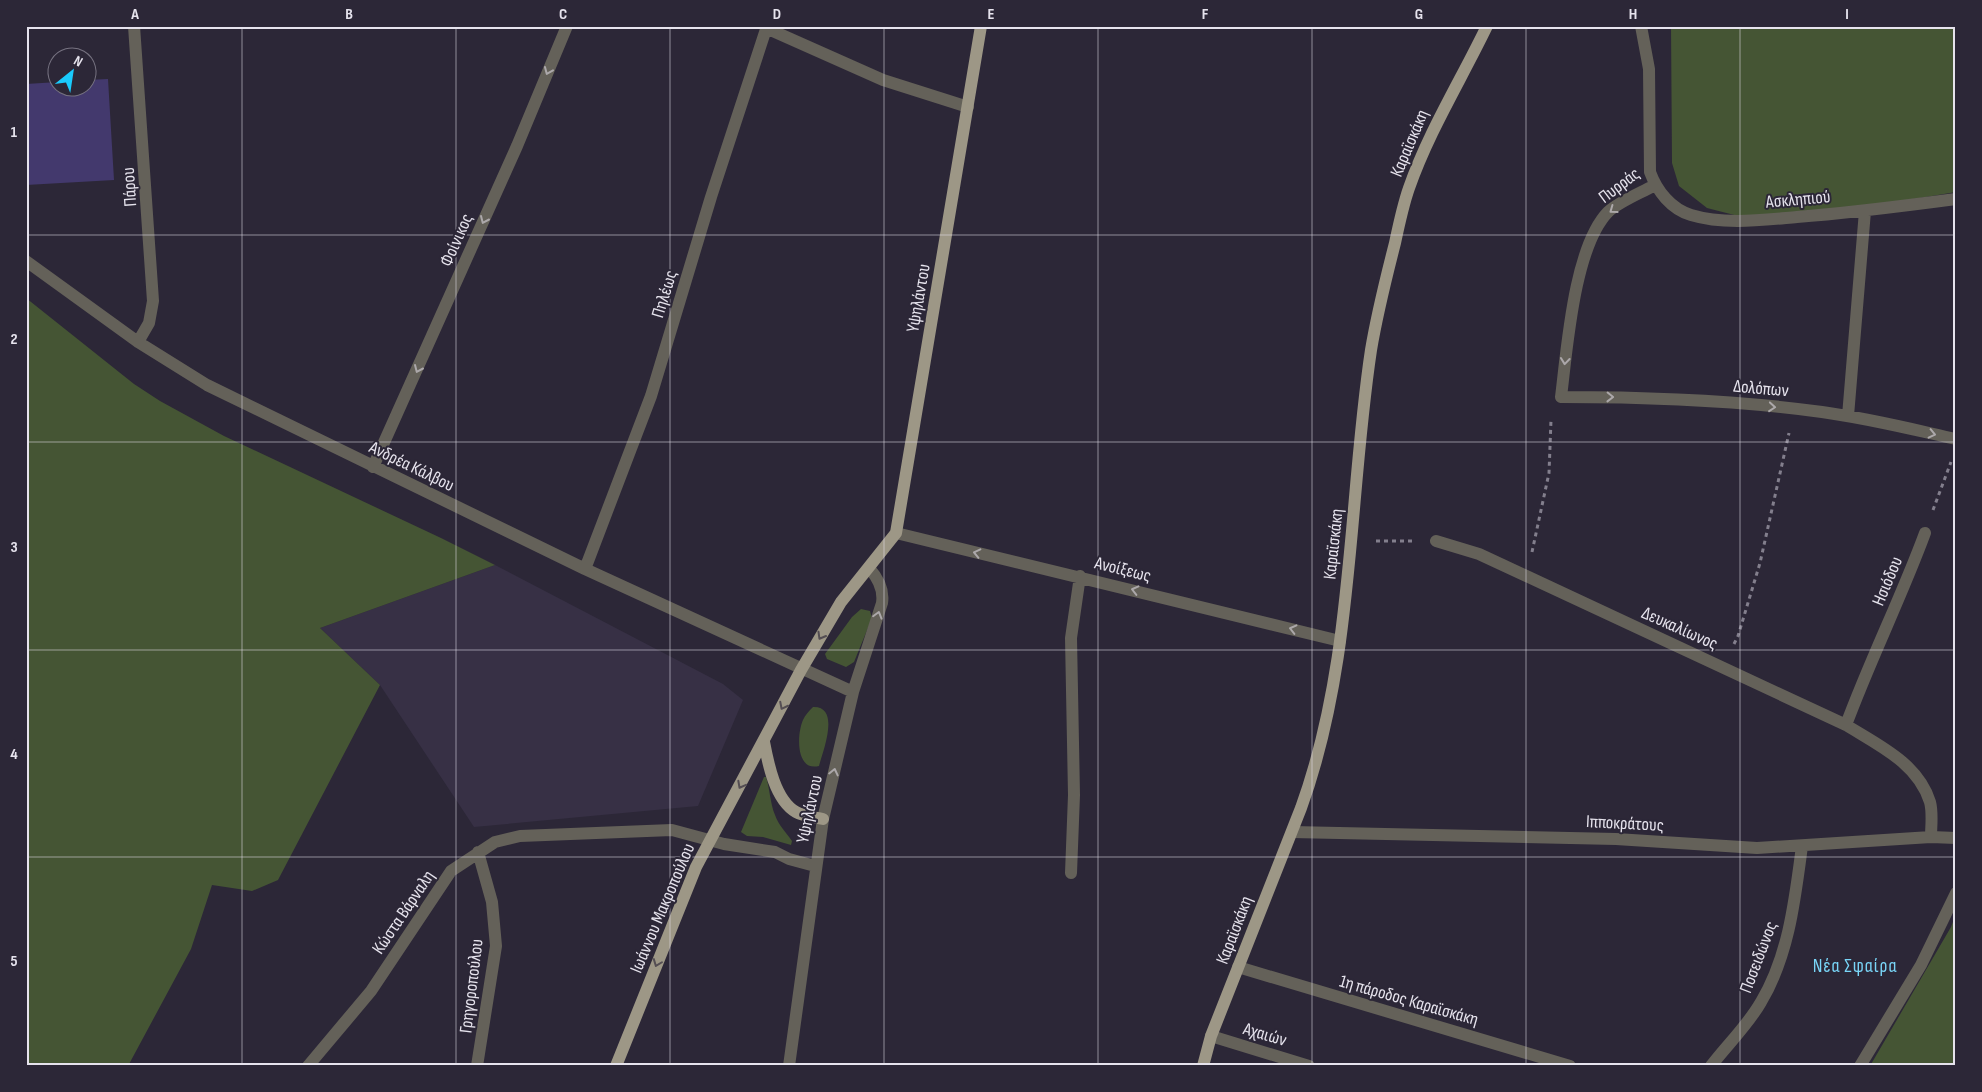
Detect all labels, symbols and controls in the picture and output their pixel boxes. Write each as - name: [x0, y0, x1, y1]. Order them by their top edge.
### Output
- text: A: [130, 5, 139, 24]
- text: B: [345, 5, 353, 24]
- text: C: [559, 5, 567, 24]
- text: D: [773, 5, 781, 24]
- text: E: [988, 5, 995, 24]
- text: F: [1202, 5, 1209, 24]
- text: G: [1415, 5, 1423, 24]
- text: H: [1629, 5, 1637, 24]
- text: I: [1845, 5, 1849, 24]
- north arrow: [48, 48, 98, 98]
- text: N: [71, 52, 86, 70]
- one-way arrow: [544, 66, 555, 75]
- street label: Καραϊσκάκη: [1386, 106, 1433, 180]
- text: 1: [11, 123, 18, 142]
- street label: Πυρράς: [1595, 163, 1644, 208]
- street label: Πάρου: [118, 167, 141, 207]
- street label: Ασκληπιού: [1764, 186, 1831, 213]
- one-way arrow: [1609, 204, 1619, 213]
- street label: Φοίνικος: [436, 211, 477, 270]
- one-way arrow: [479, 215, 490, 224]
- street label: Υψηλάντου: [902, 262, 935, 334]
- street label: Πηλέως: [647, 268, 682, 321]
- text: 2: [10, 330, 18, 349]
- one-way arrow: [1560, 358, 1571, 366]
- one-way arrow: [413, 364, 424, 373]
- street label: Δολόπων: [1732, 376, 1789, 401]
- one-way arrow: [1606, 392, 1614, 402]
- one-way arrow: [1769, 401, 1777, 412]
- one-way arrow: [1928, 428, 1937, 439]
- street label: Ανδρέα Κάλβου: [365, 436, 458, 496]
- street label: Καραϊσκάκη: [1319, 508, 1348, 580]
- text: 3: [10, 538, 18, 557]
- one-way arrow: [973, 548, 982, 559]
- street label: Ανοίξεως: [1092, 552, 1153, 587]
- street label: Ησιόδου: [1868, 553, 1907, 609]
- one-way arrow: [1131, 585, 1140, 596]
- street label: Δευκαλίωνος: [1639, 602, 1721, 655]
- one-way arrow: [873, 612, 883, 620]
- one-way arrow: [1288, 624, 1297, 635]
- one-way arrow: [818, 630, 828, 639]
- one-way arrow: [779, 700, 789, 709]
- text: 4: [10, 745, 18, 764]
- one-way arrow: [828, 767, 839, 776]
- street label: Υψηλάντου: [792, 773, 827, 845]
- one-way arrow: [737, 779, 747, 788]
- street label: Ιπποκράτους: [1586, 811, 1664, 836]
- street label: Ιωάννου Μακροπούλου: [626, 840, 699, 976]
- street label: Κώστα Βάρναλη: [368, 867, 439, 958]
- street label: Καραϊσκάκη: [1212, 893, 1257, 967]
- street label: Ποσειδώνος: [1735, 918, 1782, 996]
- street label: Γρηγοροπούλου: [455, 938, 488, 1034]
- text: 5: [10, 952, 18, 971]
- district label: Νέα Σφαίρα: [1813, 955, 1897, 978]
- one-way arrow: [653, 958, 663, 967]
- street label: 1η πάροδος Καραϊσκάκη: [1337, 971, 1481, 1030]
- street label: Αχαιών: [1240, 1018, 1289, 1051]

